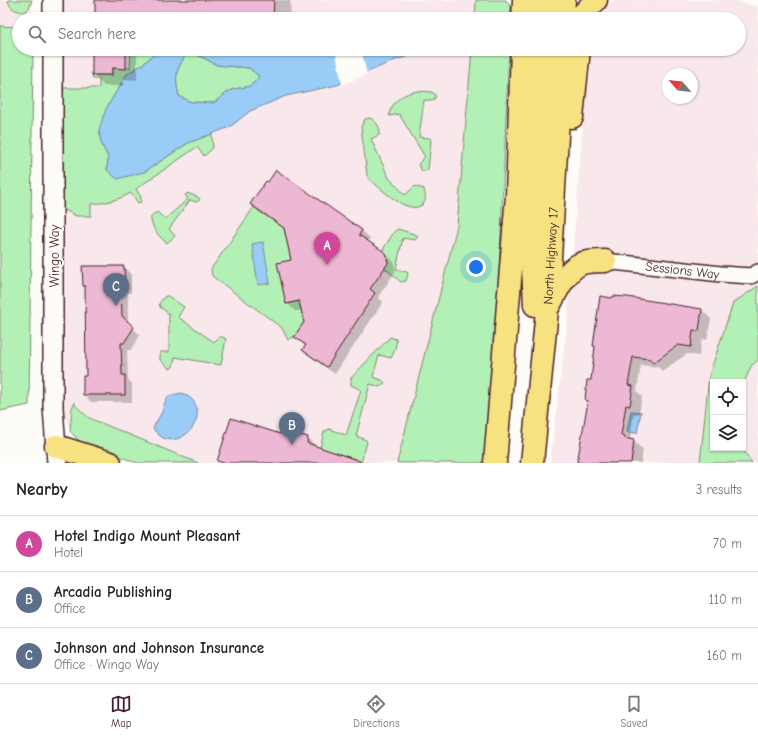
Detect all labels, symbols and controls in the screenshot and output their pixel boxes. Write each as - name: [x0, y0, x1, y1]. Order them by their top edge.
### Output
- search box: [12, 12, 746, 56]
- icon: search: [26, 23, 48, 45]
- text: Search here: [58, 25, 136, 43]
- north arrow: [662, 68, 698, 104]
- street label: North Highway 17: [540, 207, 561, 305]
- street label: Wingo Way: [47, 225, 62, 287]
- pin: A: [314, 232, 340, 265]
- your location: [466, 257, 486, 277]
- street label: Sessions Way: [645, 259, 720, 282]
- pin: C: [103, 273, 129, 306]
- map controls: [710, 379, 746, 451]
- button: locate: [710, 379, 746, 415]
- pin: B: [279, 412, 305, 445]
- button: layers: [710, 415, 746, 451]
- text: Nearby: [16, 480, 67, 499]
- text: 3 results: [696, 482, 742, 497]
- text: Hotel Indigo Mount Pleasant: [54, 527, 240, 545]
- text: A: [25, 536, 33, 551]
- text: 70 m: [713, 536, 742, 551]
- text: Hotel: [54, 545, 83, 560]
- text: Arcadia Publishing: [54, 583, 172, 601]
- text: B: [25, 592, 33, 607]
- text: 110 m: [709, 592, 742, 607]
- text: Office: [54, 601, 85, 616]
- text: Johnson and Johnson Insurance: [54, 639, 264, 657]
- text: C: [25, 648, 33, 663]
- text: 160 m: [707, 648, 742, 663]
- text: Office · Wingo Way: [54, 657, 159, 672]
- tab: Map: [110, 693, 132, 730]
- tab: Directions: [353, 693, 400, 730]
- tab: Saved: [620, 693, 648, 730]

